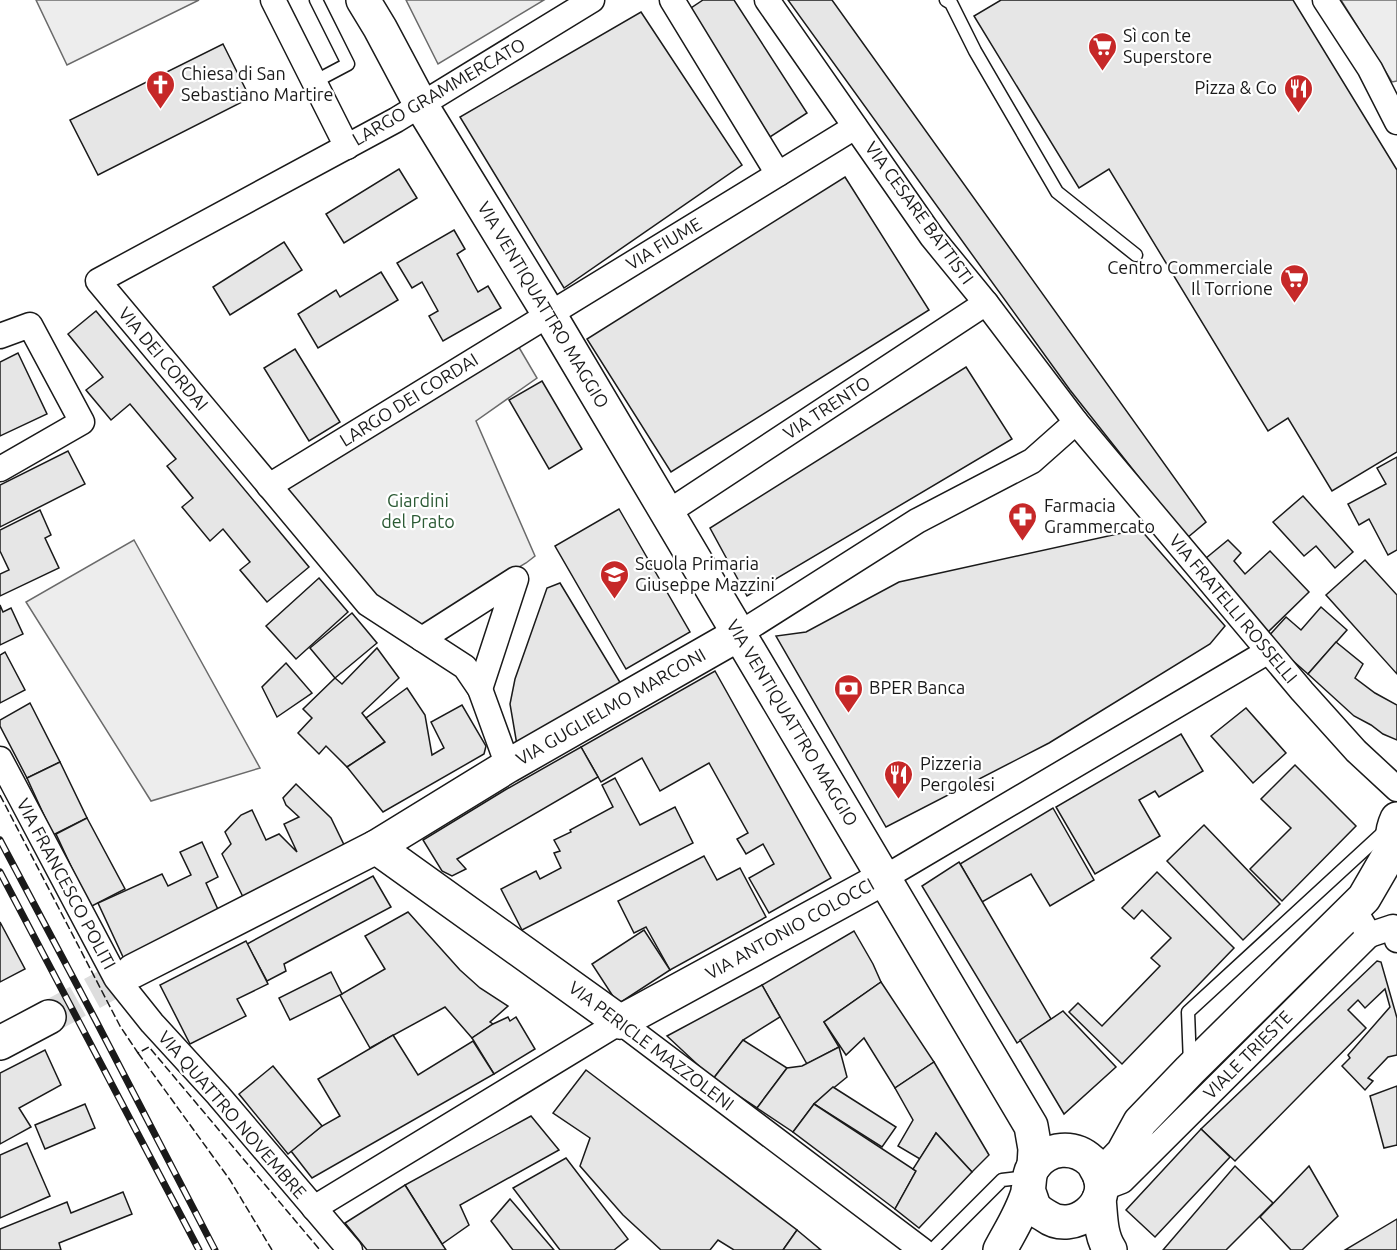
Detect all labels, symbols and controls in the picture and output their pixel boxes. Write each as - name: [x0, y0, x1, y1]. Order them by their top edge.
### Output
- place label: Sì con te Superstore: [1123, 25, 1212, 66]
- supermarket icon: Sì con te Superstore: [1086, 30, 1118, 72]
- street label: LARGO GRAMMERCATO: [349, 33, 528, 149]
- place label: Chiesa di San Sebastiano Martire: [181, 63, 334, 104]
- church icon: Chiesa di San Sebastiano Martire: [144, 68, 176, 110]
- restaurant icon: Pizza & Co: [1282, 72, 1314, 114]
- place label: Pizza & Co: [1195, 77, 1277, 97]
- street label: VIA CESARE BATTISTI: [862, 137, 978, 287]
- street label: VIA VENTIQUATTRO MAGGIO: [473, 198, 613, 412]
- street label: VIA FIUME: [622, 213, 705, 273]
- place label: Centro Commerciale Il Torrione: [1107, 257, 1273, 298]
- supermarket icon: Centro Commerciale Il Torrione: [1278, 262, 1310, 304]
- street label: VIA DEI CORDAI: [115, 303, 213, 414]
- street label: LARGO DEI CORDAI: [336, 349, 481, 450]
- street label: VIA TRENTO: [779, 372, 874, 443]
- park label: Giardini del Prato: [381, 490, 455, 531]
- place label: Farmacia Grammercato: [1044, 495, 1155, 536]
- pharmacy icon: Farmacia Grammercato: [1007, 500, 1039, 542]
- street label: VIA FRATELLI ROSSELLI: [1166, 530, 1302, 687]
- place label: Scuola Primaria Giuseppe Mazzini: [635, 553, 775, 594]
- school or university icon: Scuola Primaria Giuseppe Mazzini: [598, 558, 630, 600]
- street label: VIA VENTIQUATTRO MAGGIO: [722, 616, 862, 830]
- street label: VIA GUGLIELMO MARCONI: [512, 644, 709, 769]
- bank icon: BPER Banca: [832, 672, 864, 714]
- place label: BPER Banca: [869, 677, 965, 697]
- place label: Pizzeria Pergolesi: [920, 753, 995, 794]
- restaurant icon: Pizzeria Pergolesi: [883, 758, 915, 800]
- street label: VIA FRANCESCO POLITI: [13, 795, 120, 972]
- street label: VIA ANTONIO COLOCCI: [702, 873, 877, 983]
- street label: VIA PERICLE MAZZOLENI: [565, 977, 738, 1114]
- street label: VIALE TRIESTE: [1199, 1006, 1296, 1103]
- street label: VIA QUATTRO NOVEMBRE: [154, 1027, 311, 1203]

